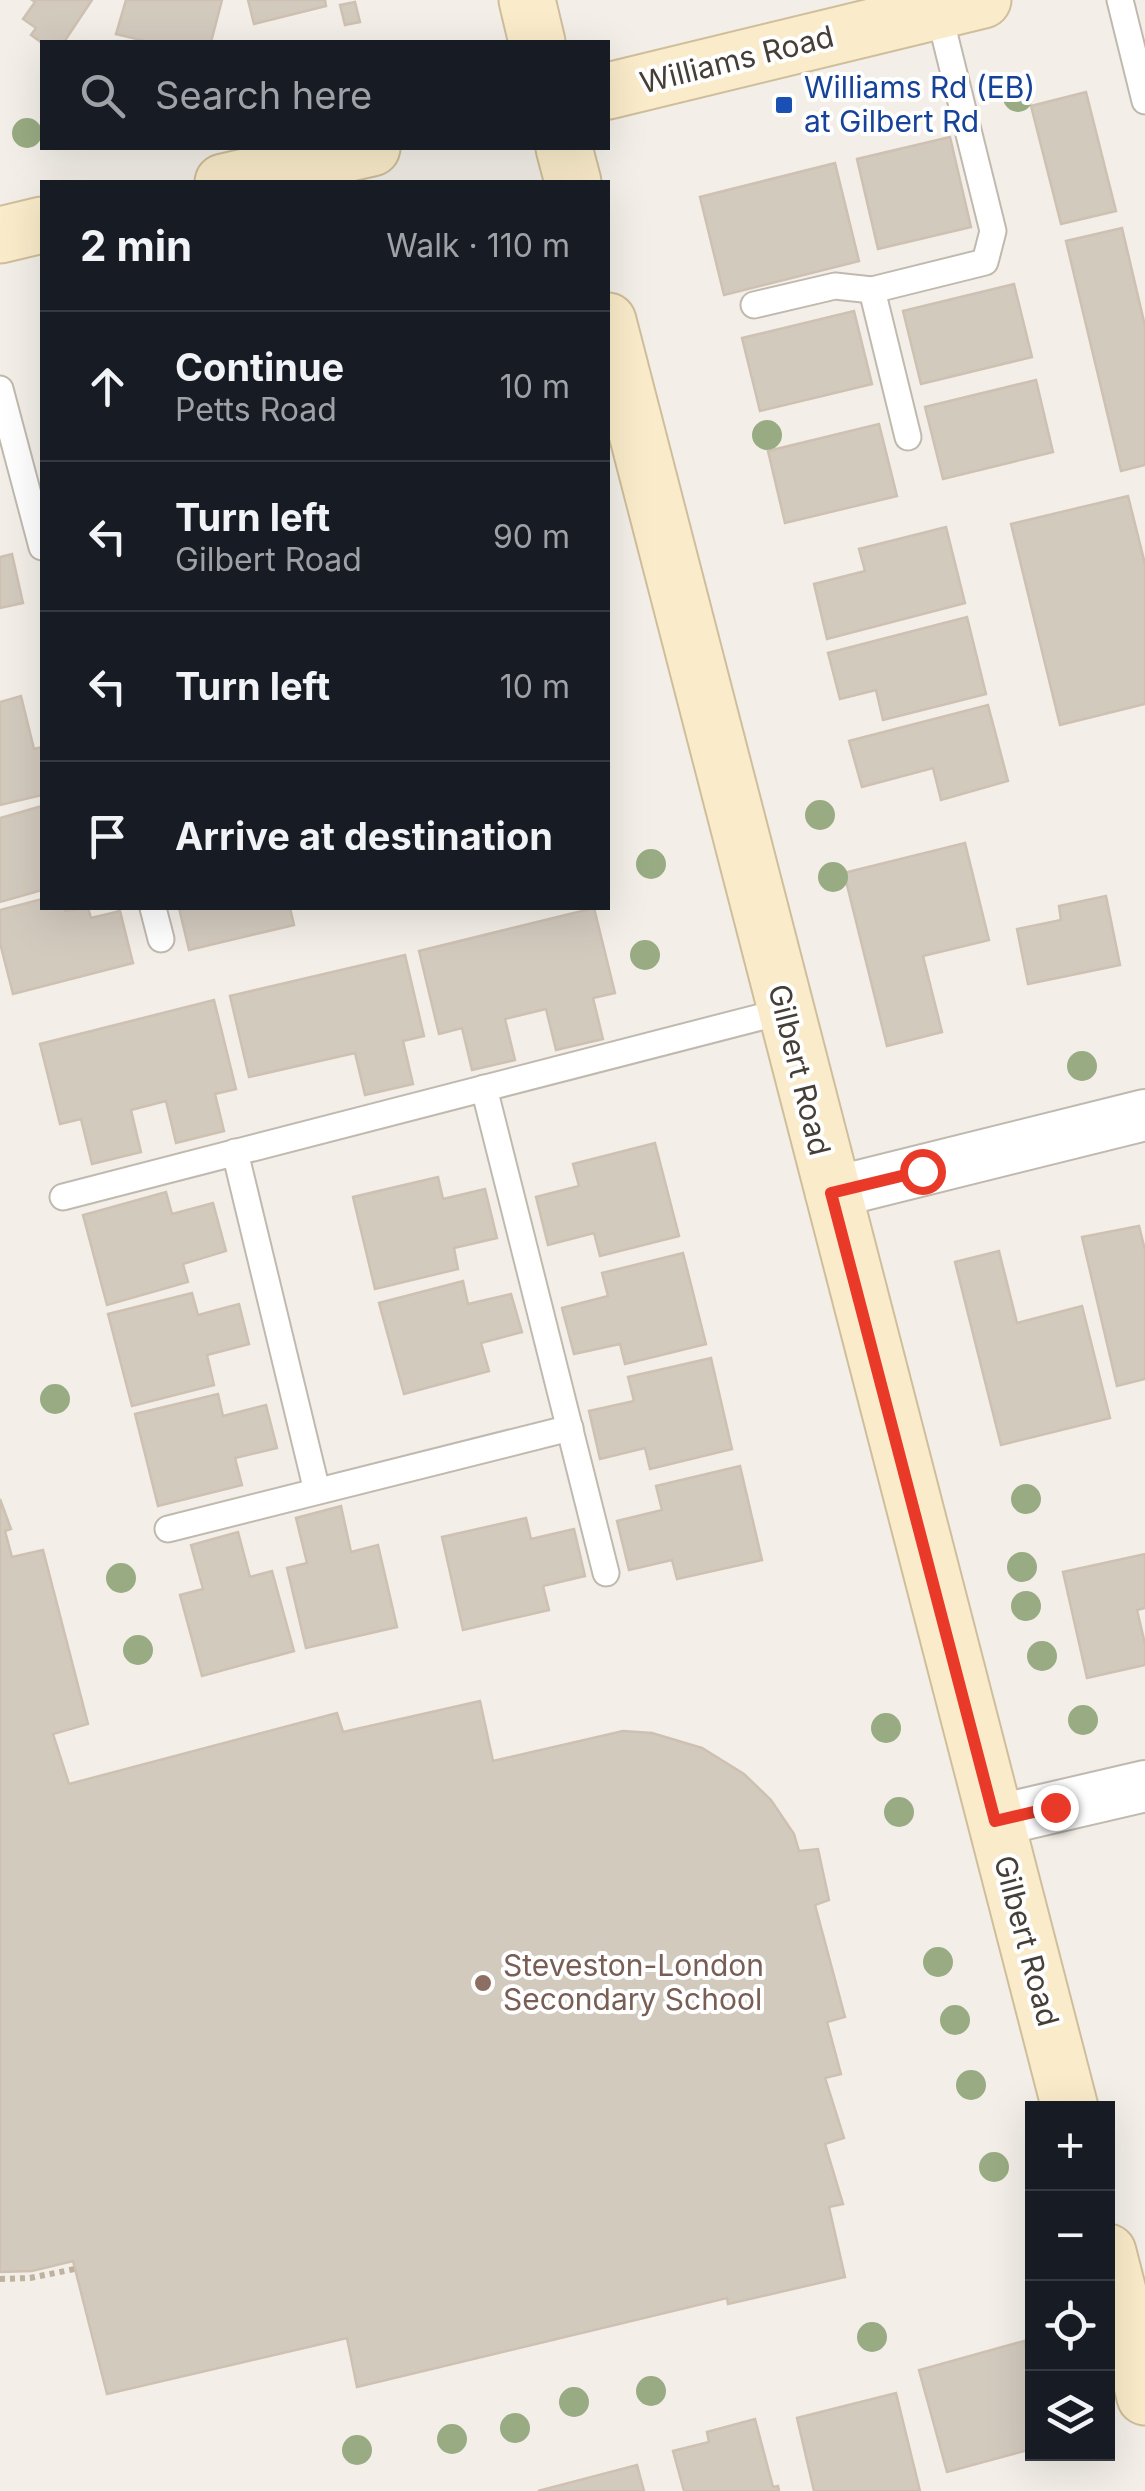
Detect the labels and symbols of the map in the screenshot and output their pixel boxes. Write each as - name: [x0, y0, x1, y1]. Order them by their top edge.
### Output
- street label: Williams Road: [636, 18, 837, 100]
- place label: Williams Rd (EB) at Gilbert Rd: [804, 69, 1035, 139]
- marker: Williams Rd (EB) at Gilbert Rd: [773, 94, 795, 116]
- street label: Gilbert Road: [761, 980, 839, 1159]
- route start: [900, 1149, 946, 1195]
- route end: [1033, 1785, 1079, 1831]
- street label: Gilbert Road: [987, 1851, 1067, 2030]
- place label: Steveston-London Secondary School: [503, 1947, 764, 2017]
- marker: Steveston-London Secondary School: [472, 1972, 494, 1994]

